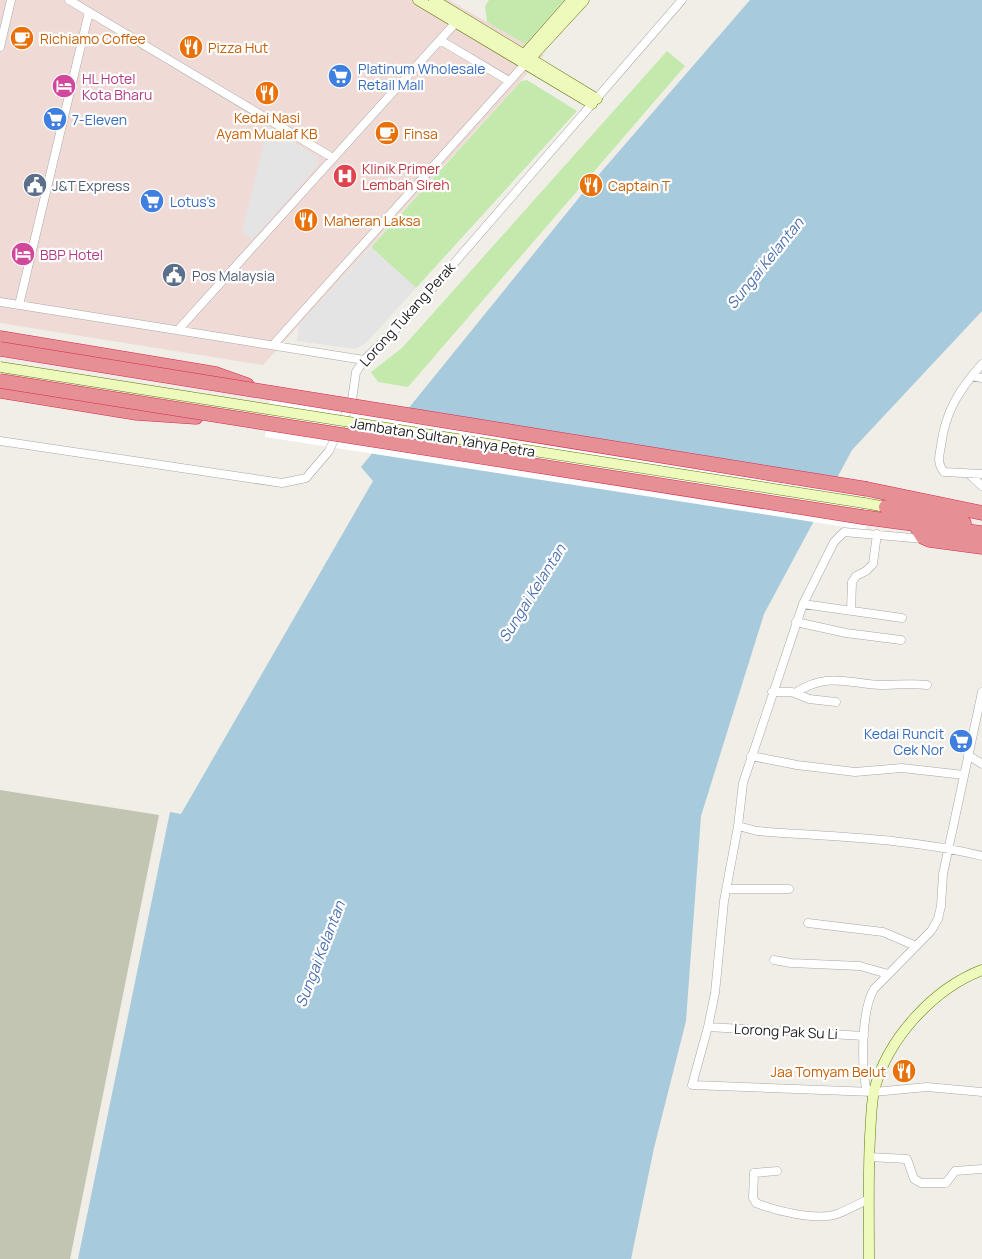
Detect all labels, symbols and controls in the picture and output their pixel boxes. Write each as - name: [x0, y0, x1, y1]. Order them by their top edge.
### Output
- cafe icon: Richiamo Coffee: [9, 25, 35, 51]
- place label: Richiamo Coffee: [40, 29, 146, 48]
- restaurant icon: Pizza Hut: [178, 34, 204, 60]
- place label: Pizza Hut: [208, 38, 269, 57]
- place label: Platinum Wholesale Retail Mall: [358, 59, 485, 94]
- supermarket icon: Platinum Wholesale Retail Mall: [327, 63, 353, 89]
- place label: HL Hotel Kota Bharu: [82, 69, 152, 104]
- hotel icon: HL Hotel Kota Bharu: [51, 73, 77, 99]
- restaurant icon: Kedai Nasi Ayam Mualaf KB: [254, 80, 280, 106]
- supermarket icon: 7-Eleven: [42, 106, 68, 132]
- place label: Kedai Nasi Ayam Mualaf KB: [216, 108, 318, 143]
- place label: 7-Eleven: [72, 110, 127, 129]
- cafe icon: Finsa: [374, 120, 400, 146]
- place label: Finsa: [404, 124, 438, 143]
- place label: Klinik Primer Lembah Sireh: [362, 159, 449, 194]
- hospital icon: Klinik Primer Lembah Sireh: [332, 163, 358, 189]
- public building icon: J&T Express: [22, 172, 48, 198]
- restaurant icon: Captain T: [578, 172, 604, 198]
- place label: J&T Express: [52, 176, 130, 195]
- place label: Captain T: [608, 176, 671, 195]
- supermarket icon: Lotus's: [139, 188, 165, 214]
- place label: Lotus's: [170, 192, 216, 211]
- restaurant icon: Maheran Laksa: [293, 207, 319, 233]
- place label: Maheran Laksa: [324, 211, 421, 230]
- water label: Sungai Kelantan: [722, 212, 809, 313]
- hotel icon: BBP Hotel: [10, 241, 36, 267]
- place label: BBP Hotel: [40, 245, 103, 264]
- street label: Lorong Tukang Perak: [355, 257, 460, 370]
- public building icon: Pos Malaysia: [161, 262, 187, 288]
- place label: Pos Malaysia: [192, 266, 275, 285]
- street label: Jambatan Sultan Yahya Petra: [349, 413, 537, 461]
- water label: Sungai Kelantan: [493, 539, 571, 646]
- place label: Kedai Runcit Cek Nor: [864, 724, 944, 759]
- supermarket icon: Kedai Runcit Cek Nor: [948, 728, 974, 754]
- water label: Sungai Kelantan: [290, 897, 350, 1010]
- street label: Lorong Pak Su Li: [734, 1019, 838, 1043]
- restaurant icon: Jaa Tomyam Belut: [891, 1058, 917, 1084]
- place label: Jaa Tomyam Belut: [771, 1062, 886, 1081]

